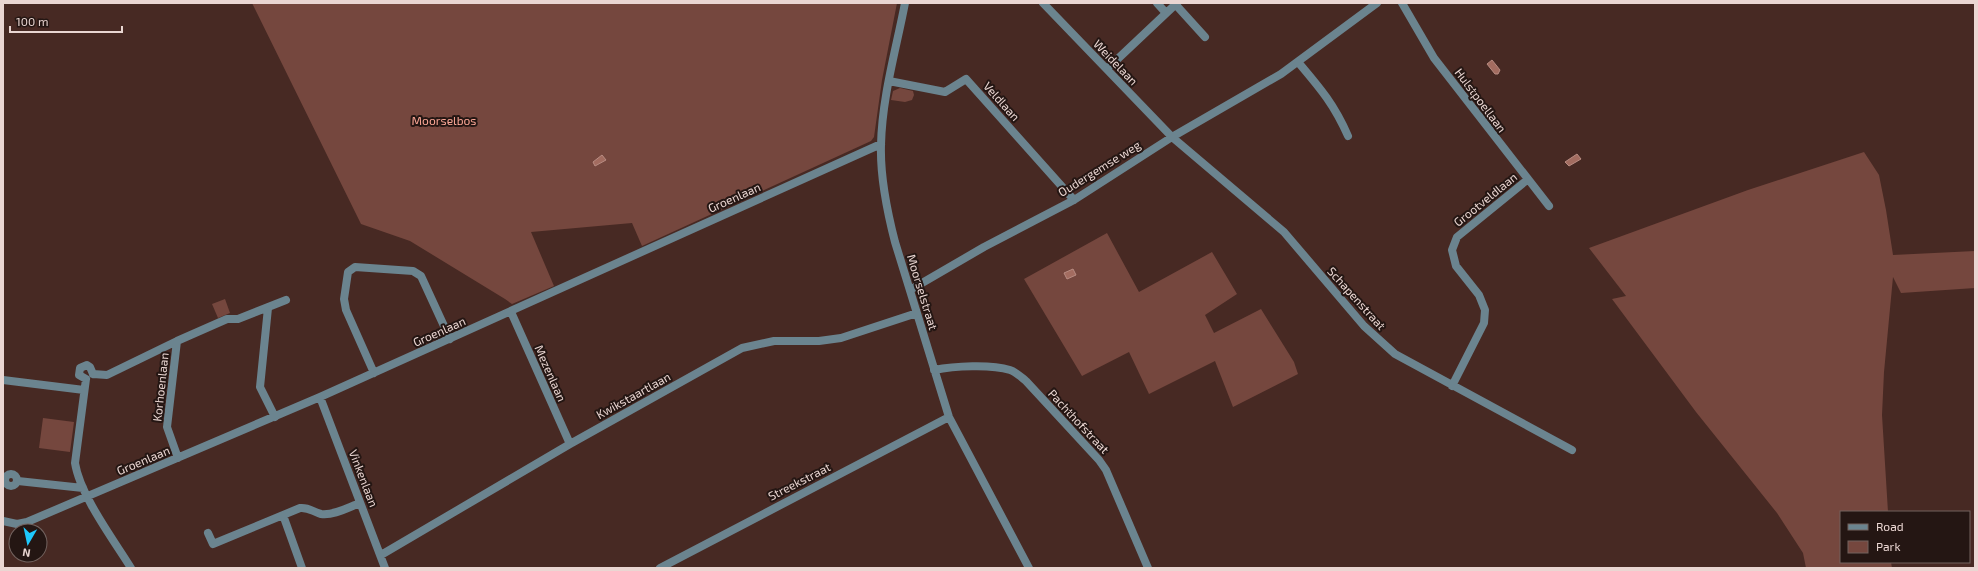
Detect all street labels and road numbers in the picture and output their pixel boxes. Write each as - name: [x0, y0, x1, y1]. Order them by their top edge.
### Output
- street label: Weidelaan: [1091, 36, 1141, 88]
- street label: Hulstpoellaan: [1452, 65, 1510, 135]
- street label: Veldlaan: [981, 79, 1023, 123]
- street label: Oudergemse weg: [1055, 137, 1143, 199]
- street label: Grootveldlaan: [1451, 169, 1519, 229]
- street label: Groenlaan: [706, 179, 763, 215]
- street label: Moorselstraat: [905, 253, 941, 332]
- street label: Schapenstraat: [1325, 264, 1389, 333]
- street label: Groenlaan: [411, 313, 468, 349]
- street label: Mezenlaan: [532, 343, 570, 403]
- street label: Korhoenlaan: [149, 352, 171, 422]
- street label: Kwikstaartlaan: [593, 369, 673, 421]
- street label: Pachthofstraat: [1046, 386, 1113, 456]
- street label: Groenlaan: [114, 443, 172, 477]
- street label: Vinkenlaan: [347, 447, 381, 509]
- street label: Streekstraat: [765, 459, 833, 503]

